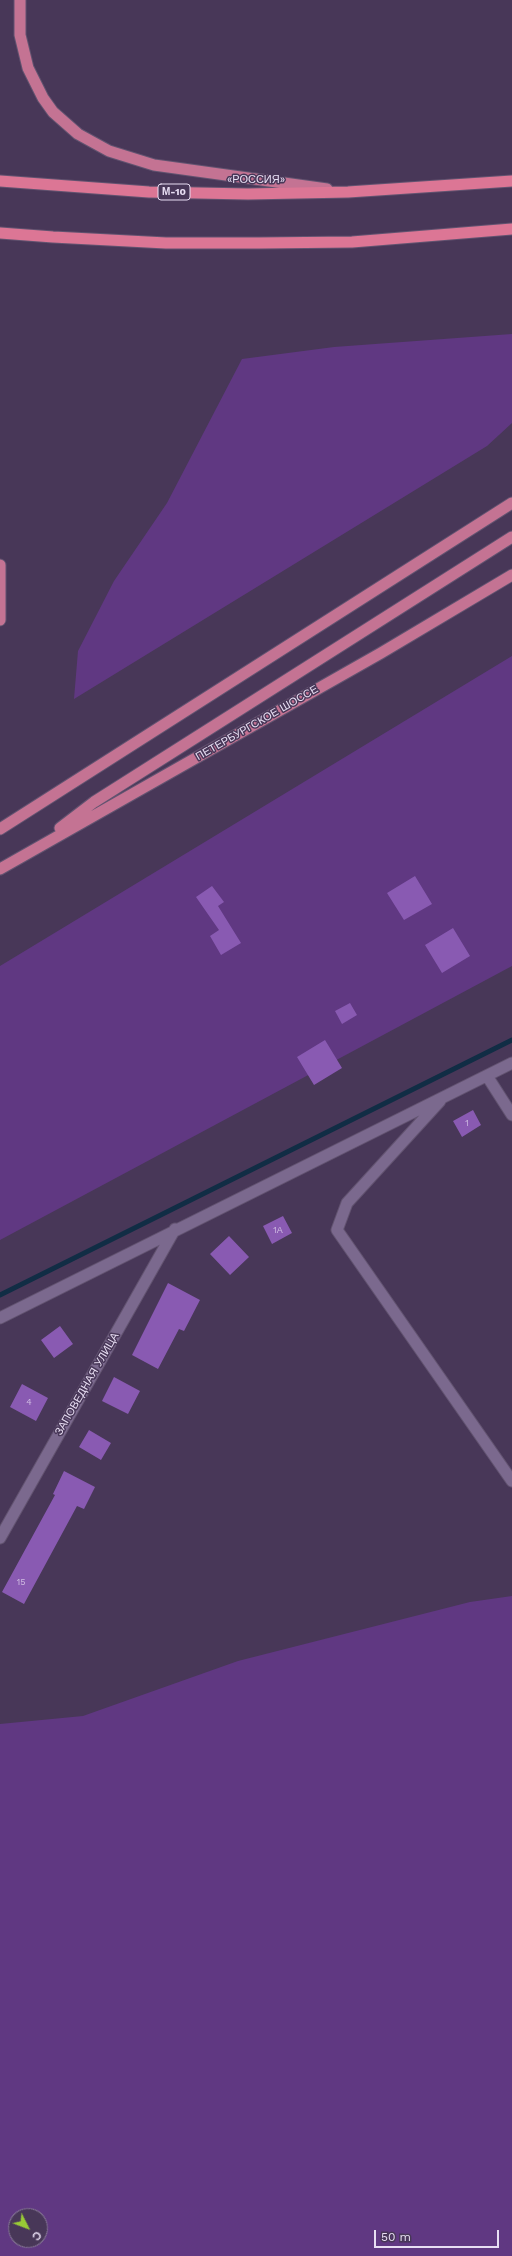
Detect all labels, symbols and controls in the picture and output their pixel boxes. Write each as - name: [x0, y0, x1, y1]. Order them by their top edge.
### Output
- street label: «РОССИЯ»: [227, 173, 285, 187]
- road number: М-10: [158, 184, 190, 200]
- street label: ПЕТЕРБУРГСКОЕ ШОССЕ: [193, 683, 321, 763]
- house number: 1: [465, 1118, 469, 1128]
- house number: 1А: [273, 1225, 283, 1235]
- street label: ЗАПОВЕДНАЯ УЛИЦА: [52, 1330, 122, 1438]
- house number: 4: [26, 1397, 32, 1407]
- house number: 15: [17, 1577, 25, 1587]
- north arrow: [8, 2208, 48, 2248]
- scale bar: [376, 2222, 501, 2248]
- text: С: [29, 2228, 44, 2243]
- text: 50 m: [381, 2230, 411, 2244]

